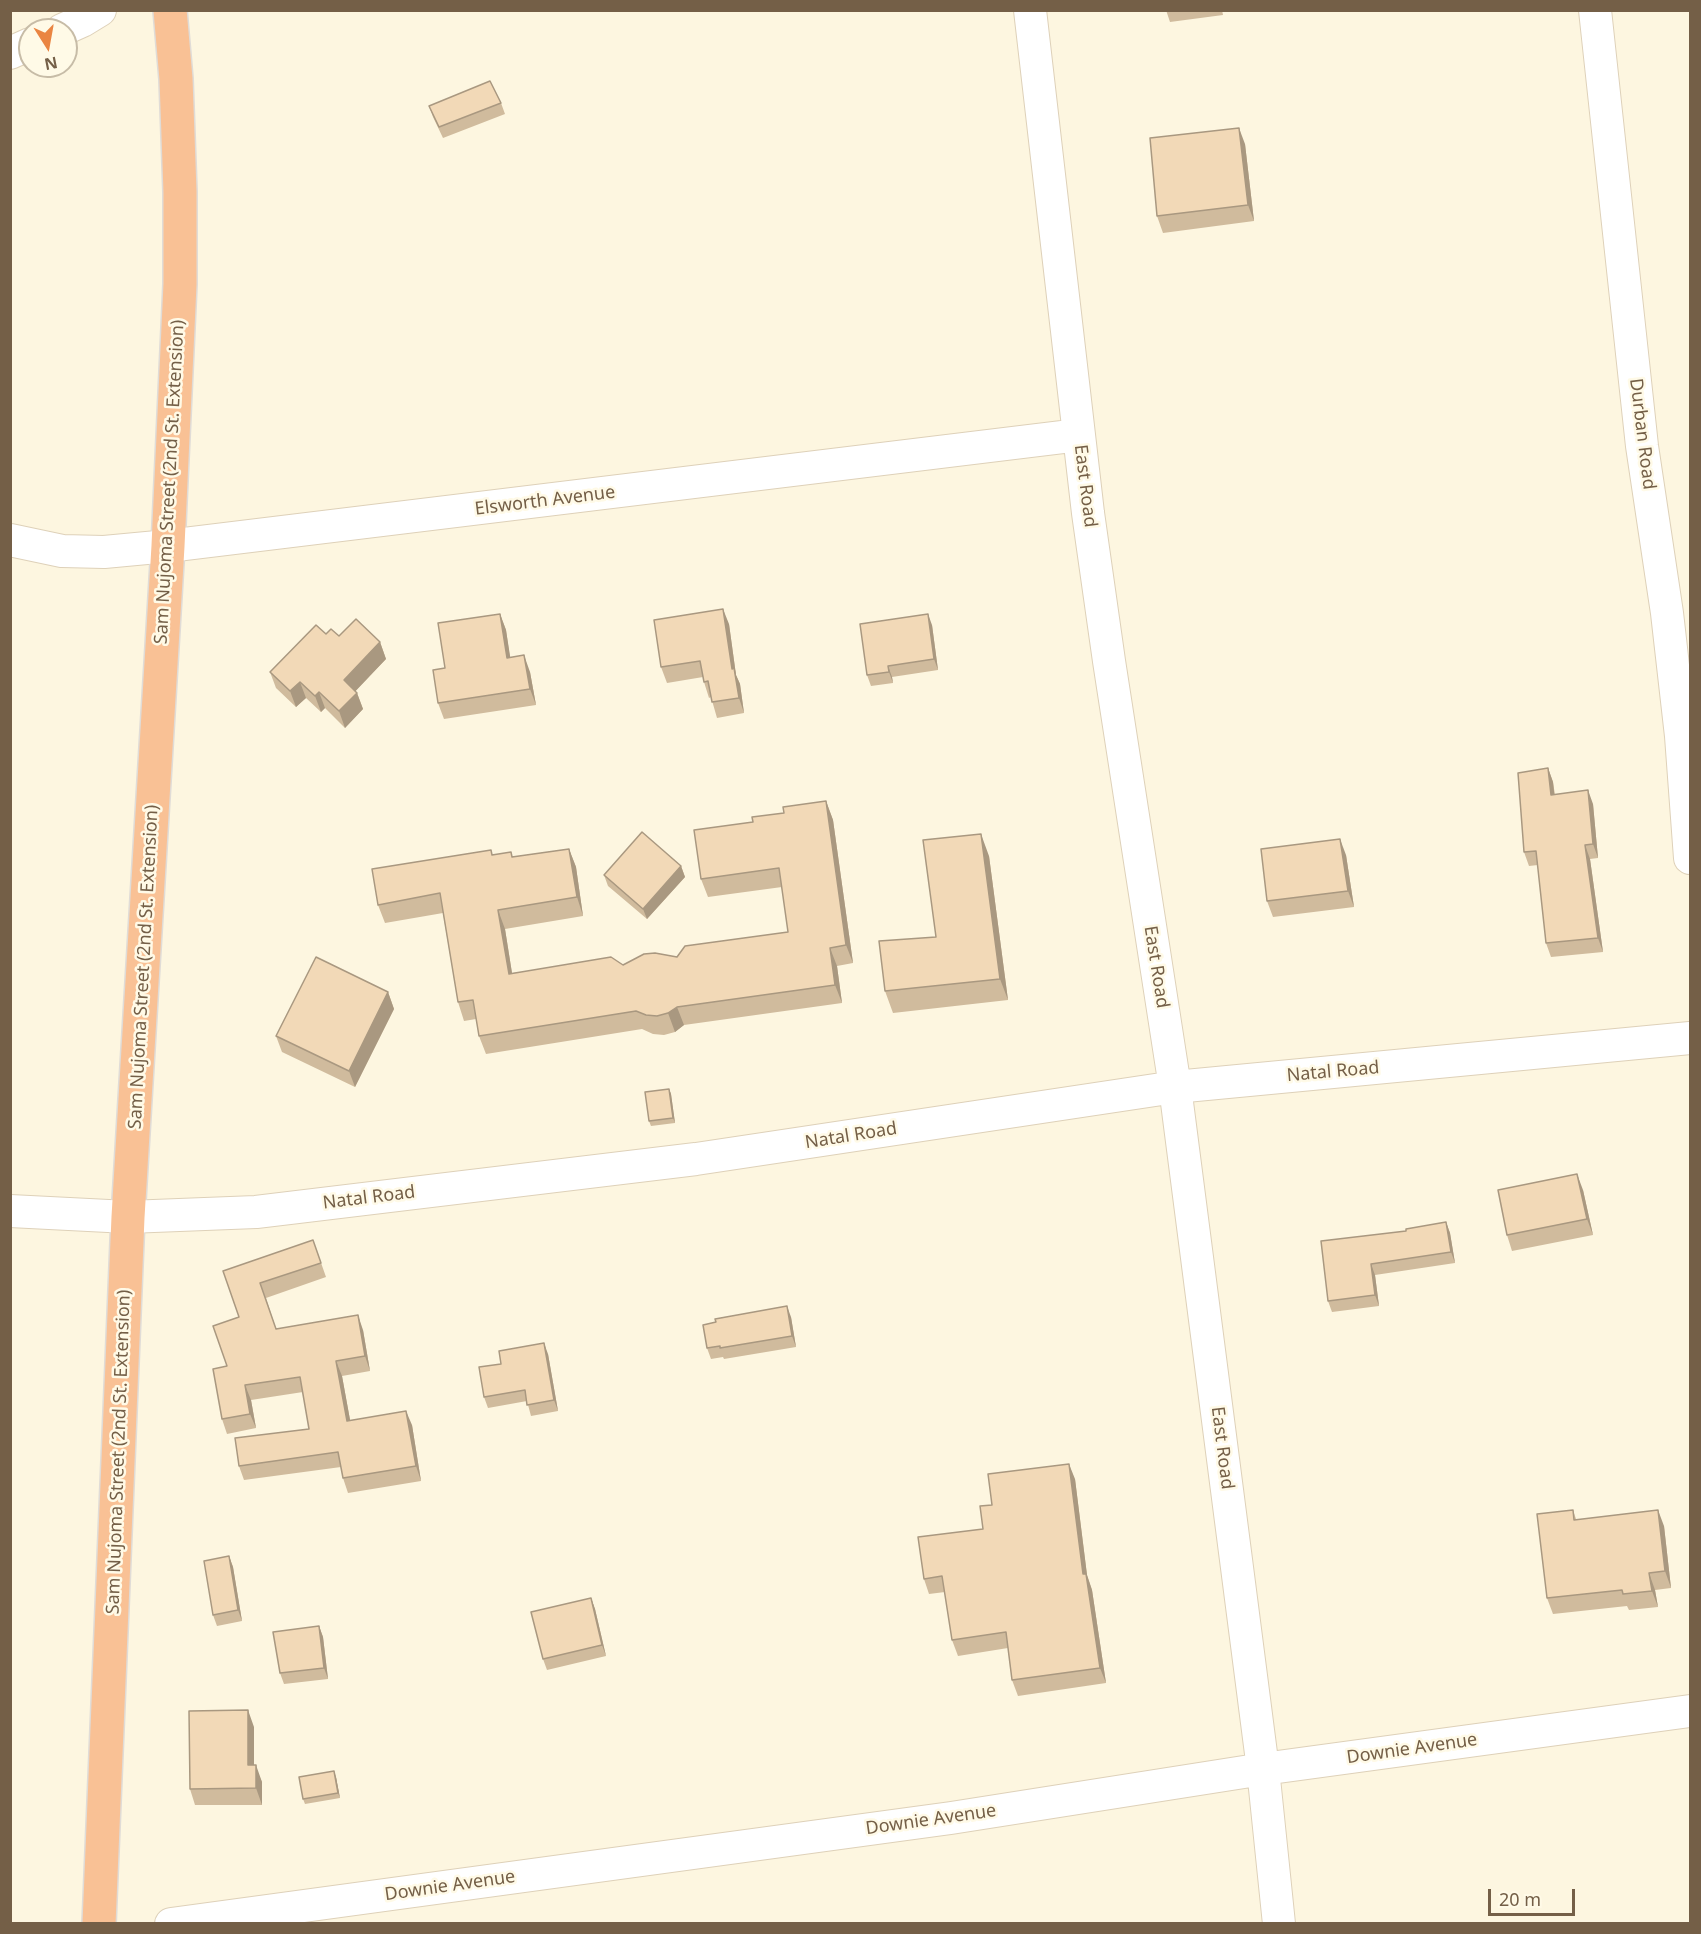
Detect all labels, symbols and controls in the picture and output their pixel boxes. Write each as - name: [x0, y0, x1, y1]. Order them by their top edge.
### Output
- north arrow: [18, 18, 78, 78]
- text: N: [43, 52, 60, 76]
- street label: Sam Nujoma Street (2nd St. Extension): [151, 319, 189, 645]
- street label: Durban Road: [1624, 377, 1660, 491]
- street label: East Road: [1069, 443, 1101, 529]
- street label: Elsworth Avenue: [474, 482, 616, 520]
- street label: Sam Nujoma Street (2nd St. Extension): [125, 804, 163, 1130]
- street label: East Road: [1139, 924, 1173, 1010]
- street label: Natal Road: [1286, 1057, 1380, 1087]
- street label: Natal Road: [803, 1118, 899, 1154]
- street label: Natal Road: [322, 1182, 416, 1214]
- street label: Sam Nujoma Street (2nd St. Extension): [103, 1289, 135, 1615]
- street label: East Road: [1206, 1405, 1238, 1491]
- street label: Downie Avenue: [1345, 1729, 1479, 1769]
- street label: Downie Avenue: [864, 1800, 998, 1840]
- street label: Downie Avenue: [383, 1866, 517, 1906]
- scale bar: [1491, 1877, 1578, 1915]
- text: 20 m: [1499, 1887, 1541, 1911]

